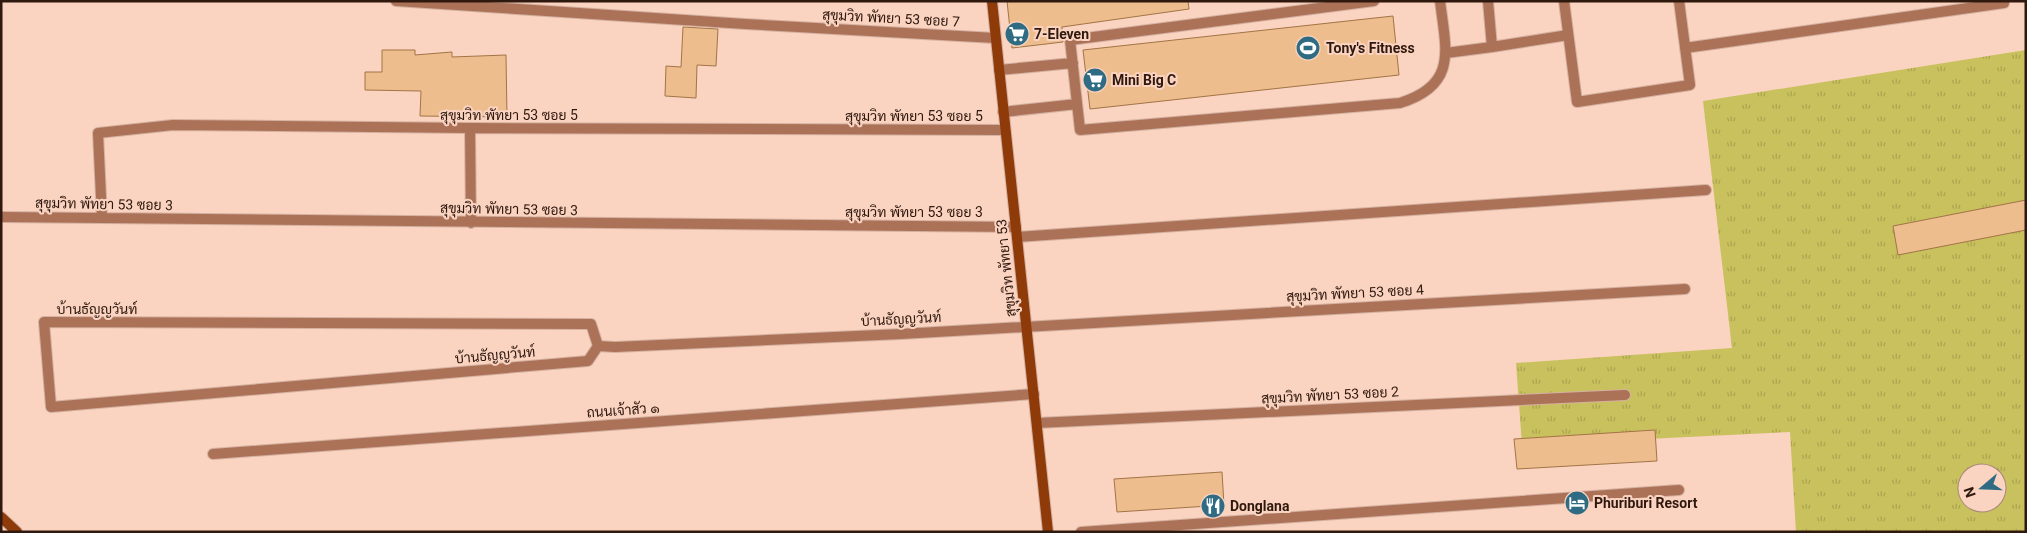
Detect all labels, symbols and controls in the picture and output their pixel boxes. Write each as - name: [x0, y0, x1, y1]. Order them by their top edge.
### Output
- street label: สุขุมวิท พัทยา 53 ซอย 7: [822, 6, 960, 32]
- supermarket icon: 7-Eleven: [1004, 21, 1030, 47]
- place label: 7-Eleven: [1034, 26, 1089, 42]
- sports icon: Tony's Fitness: [1295, 35, 1321, 61]
- place label: Tony's Fitness: [1326, 40, 1415, 56]
- supermarket icon: Mini Big C: [1082, 67, 1108, 93]
- place label: Mini Big C: [1112, 72, 1176, 88]
- street label: สุขุมวิท พัทยา 53 ซอย 5: [440, 107, 578, 125]
- street label: สุขุมวิท พัทยา 53 ซอย 5: [845, 108, 983, 126]
- street label: สุขุมวิท พัทยา 53 ซอย 3: [35, 195, 173, 215]
- street label: สุขุมวิท พัทยา 53 ซอย 3: [440, 200, 578, 220]
- street label: สุขุมวิท พัทยา 53 ซอย 3: [845, 204, 983, 222]
- street label: สุขุมวิท พัทยา 53: [993, 218, 1021, 318]
- street label: สุขุมวิท พัทยา 53 ซอย 4: [1286, 281, 1424, 307]
- street label: บ้านธัญญวันท์: [57, 300, 137, 318]
- street label: บ้านธัญญวันท์: [860, 308, 942, 330]
- street label: บ้านธัญญวันท์: [454, 343, 536, 367]
- street label: สุขุมวิท พัทยา 53 ซอย 2: [1261, 383, 1399, 409]
- street label: ถนนเจ้าสัว ๑: [586, 398, 660, 421]
- north arrow: [1957, 463, 2007, 513]
- text: N: [1961, 485, 1979, 500]
- hotel icon: Phuriburi Resort: [1564, 490, 1590, 516]
- restaurant icon: Donglana: [1200, 493, 1226, 519]
- place label: Phuriburi Resort: [1594, 495, 1698, 511]
- place label: Donglana: [1230, 498, 1290, 514]

